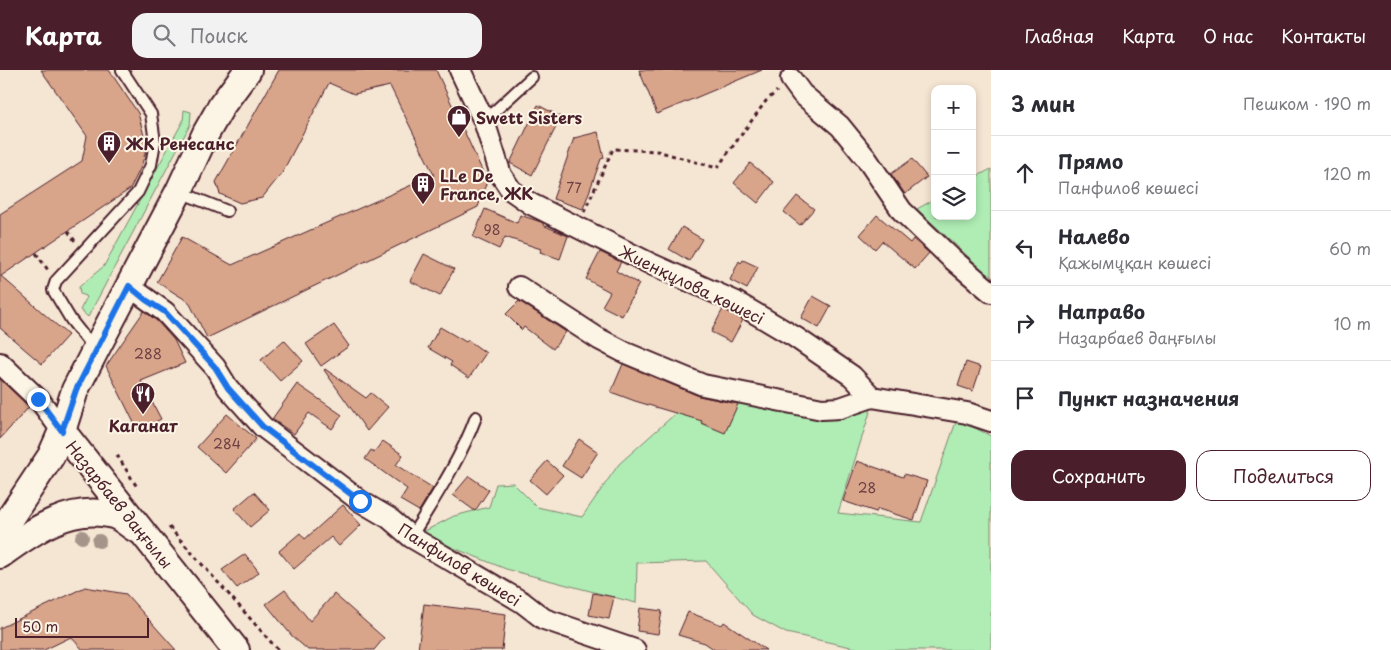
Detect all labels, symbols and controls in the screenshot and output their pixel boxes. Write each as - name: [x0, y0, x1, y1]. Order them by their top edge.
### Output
- search box: [132, 13, 482, 58]
- text: Карта: [25, 17, 102, 53]
- icon: search: [150, 21, 178, 49]
- text: Поиск: [190, 21, 248, 49]
- text: Главная: [1025, 22, 1094, 49]
- text: Карта: [1122, 22, 1175, 49]
- text: О нас: [1203, 22, 1253, 49]
- text: Контакты: [1281, 22, 1366, 49]
- map controls: [931, 85, 976, 220]
- button: +: [931, 85, 976, 130]
- text: 3 мин: [1011, 87, 1075, 119]
- text: Пешком · 190 m: [1243, 91, 1371, 115]
- shop icon: Swett Sisters: [446, 104, 472, 138]
- place label: Swett Sisters: [476, 105, 583, 129]
- building icon: ЖК Ренесанс: [96, 130, 122, 164]
- button: −: [931, 130, 976, 175]
- place label: ЖК Ренесанс: [125, 131, 235, 155]
- text: Прямо: [1058, 147, 1123, 175]
- icon: ahead: [1011, 159, 1039, 187]
- text: 120 m: [1324, 161, 1371, 185]
- place label: LLe De France, ЖК: [440, 163, 533, 205]
- building icon: LLe De France, ЖК: [410, 171, 436, 205]
- button: layers: [931, 175, 976, 220]
- text: Панфилов көшесі: [1058, 175, 1199, 199]
- house number: 77: [566, 177, 582, 198]
- house number: 98: [484, 219, 500, 240]
- text: Налево: [1058, 222, 1130, 250]
- icon: left: [1011, 234, 1039, 262]
- text: 60 m: [1329, 236, 1371, 260]
- street label: Жиенқұлова көшесі: [615, 238, 769, 330]
- text: Қажымұқан көшесі: [1058, 250, 1211, 274]
- text: Направо: [1058, 297, 1145, 325]
- icon: right: [1011, 309, 1039, 337]
- text: 10 m: [1334, 311, 1371, 335]
- text: Назарбаев даңғылы: [1058, 325, 1217, 349]
- house number: 288: [134, 343, 162, 364]
- restaurant icon: Каганат: [130, 381, 156, 415]
- icon: arrive: [1011, 384, 1039, 412]
- text: Пункт назначения: [1058, 384, 1239, 412]
- route end: [27, 388, 50, 411]
- place label: Каганат: [109, 413, 178, 437]
- house number: 284: [213, 433, 241, 454]
- street label: Назарбаев даңғылы: [61, 435, 179, 573]
- button: Сохранить: [1011, 450, 1186, 501]
- button: Поделиться: [1196, 450, 1371, 501]
- house number: 28: [858, 477, 876, 498]
- route start: [349, 490, 372, 513]
- street label: Панфилов көшесі: [394, 517, 526, 611]
- scale bar: [15, 615, 149, 638]
- text: 50 m: [22, 616, 58, 637]

